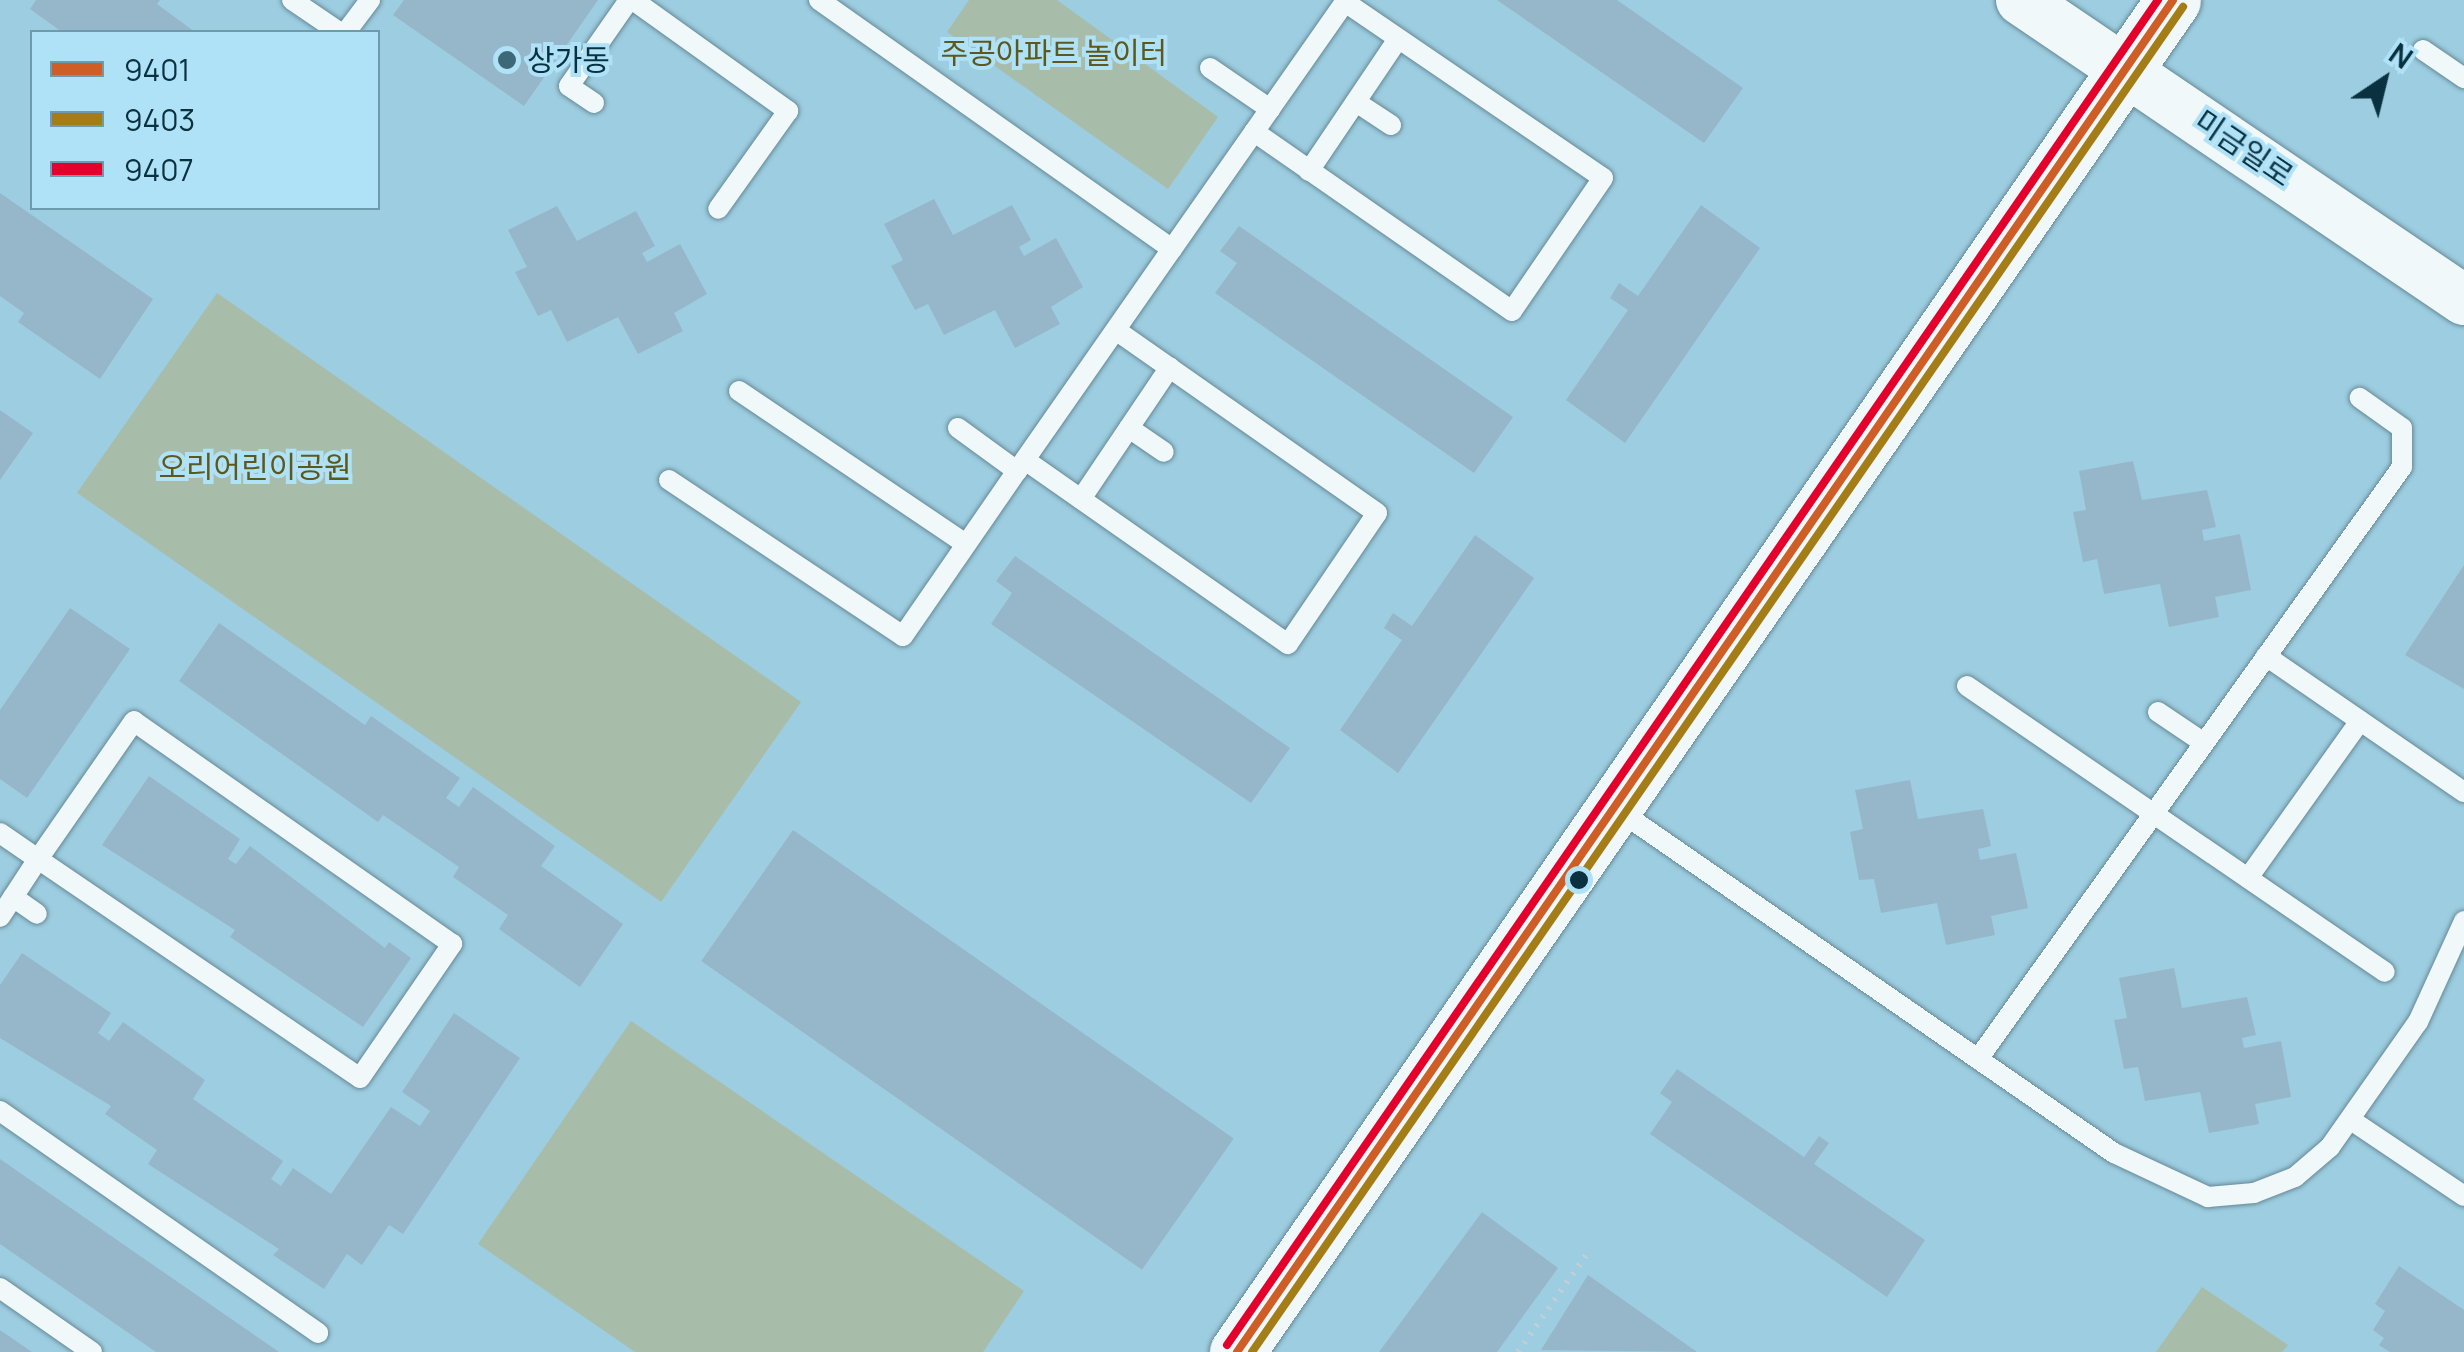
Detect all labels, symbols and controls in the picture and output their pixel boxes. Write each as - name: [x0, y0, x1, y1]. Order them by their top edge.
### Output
- legend: [30, 30, 380, 210]
- north arrow: [2334, 30, 2434, 130]
- text: N: [2382, 34, 2420, 77]
- park label: 주공아파트 놀이터: [941, 35, 1167, 71]
- place label: 상가동: [527, 42, 610, 78]
- text: 9401: [124, 49, 190, 90]
- marker: 상가동: [496, 49, 518, 71]
- text: 9403: [124, 99, 195, 140]
- street label: 미금일로: [2188, 102, 2300, 194]
- text: 9407: [124, 149, 194, 190]
- park label: 오리어린이공원: [158, 449, 352, 485]
- unlabelled marker: [1569, 870, 1589, 890]

